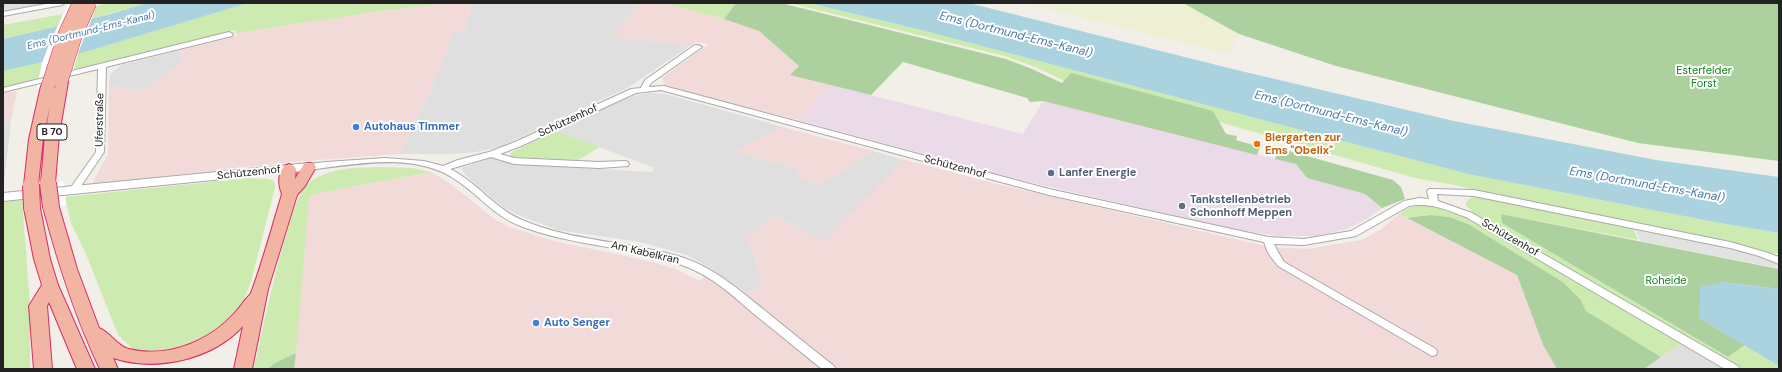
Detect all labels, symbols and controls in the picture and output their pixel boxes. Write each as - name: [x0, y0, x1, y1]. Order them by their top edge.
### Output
- water label: Ems (Dortmund-Ems-Kanal): [26, 9, 156, 53]
- water label: Ems (Dortmund-Ems-Kanal): [938, 9, 1094, 61]
- park label: Esterfelder Forst: [1676, 64, 1732, 90]
- water label: Ems (Dortmund-Ems-Kanal): [1253, 88, 1409, 140]
- street label: Uferstraße: [93, 93, 107, 147]
- street label: Schützenhof: [536, 102, 600, 140]
- place label: Autohaus Timmer: [364, 120, 460, 134]
- marker: Autohaus Timmer: [351, 122, 361, 132]
- road number: B 70: [37, 124, 67, 140]
- place label: Biergarten zur Ems "Obelix": [1265, 131, 1341, 157]
- marker: Biergarten zur Ems "Obelix": [1252, 139, 1262, 149]
- street label: Schützenhof: [922, 152, 988, 182]
- street label: Schützenhof: [217, 163, 281, 183]
- water label: Ems (Dortmund-Ems-Kanal): [1568, 164, 1726, 206]
- place label: Lanfer Energie: [1059, 166, 1136, 180]
- marker: Lanfer Energie: [1046, 168, 1056, 178]
- place label: Tankstellenbetrieb Schonhoff Meppen: [1190, 193, 1292, 219]
- marker: Tankstellenbetrieb Schonhoff Meppen: [1177, 201, 1187, 211]
- street label: Schützenhof: [1479, 216, 1541, 260]
- street label: Am Kabelkran: [610, 239, 680, 267]
- park label: Roheide: [1645, 274, 1687, 288]
- place label: Auto Senger: [544, 316, 610, 330]
- marker: Auto Senger: [531, 318, 541, 328]

